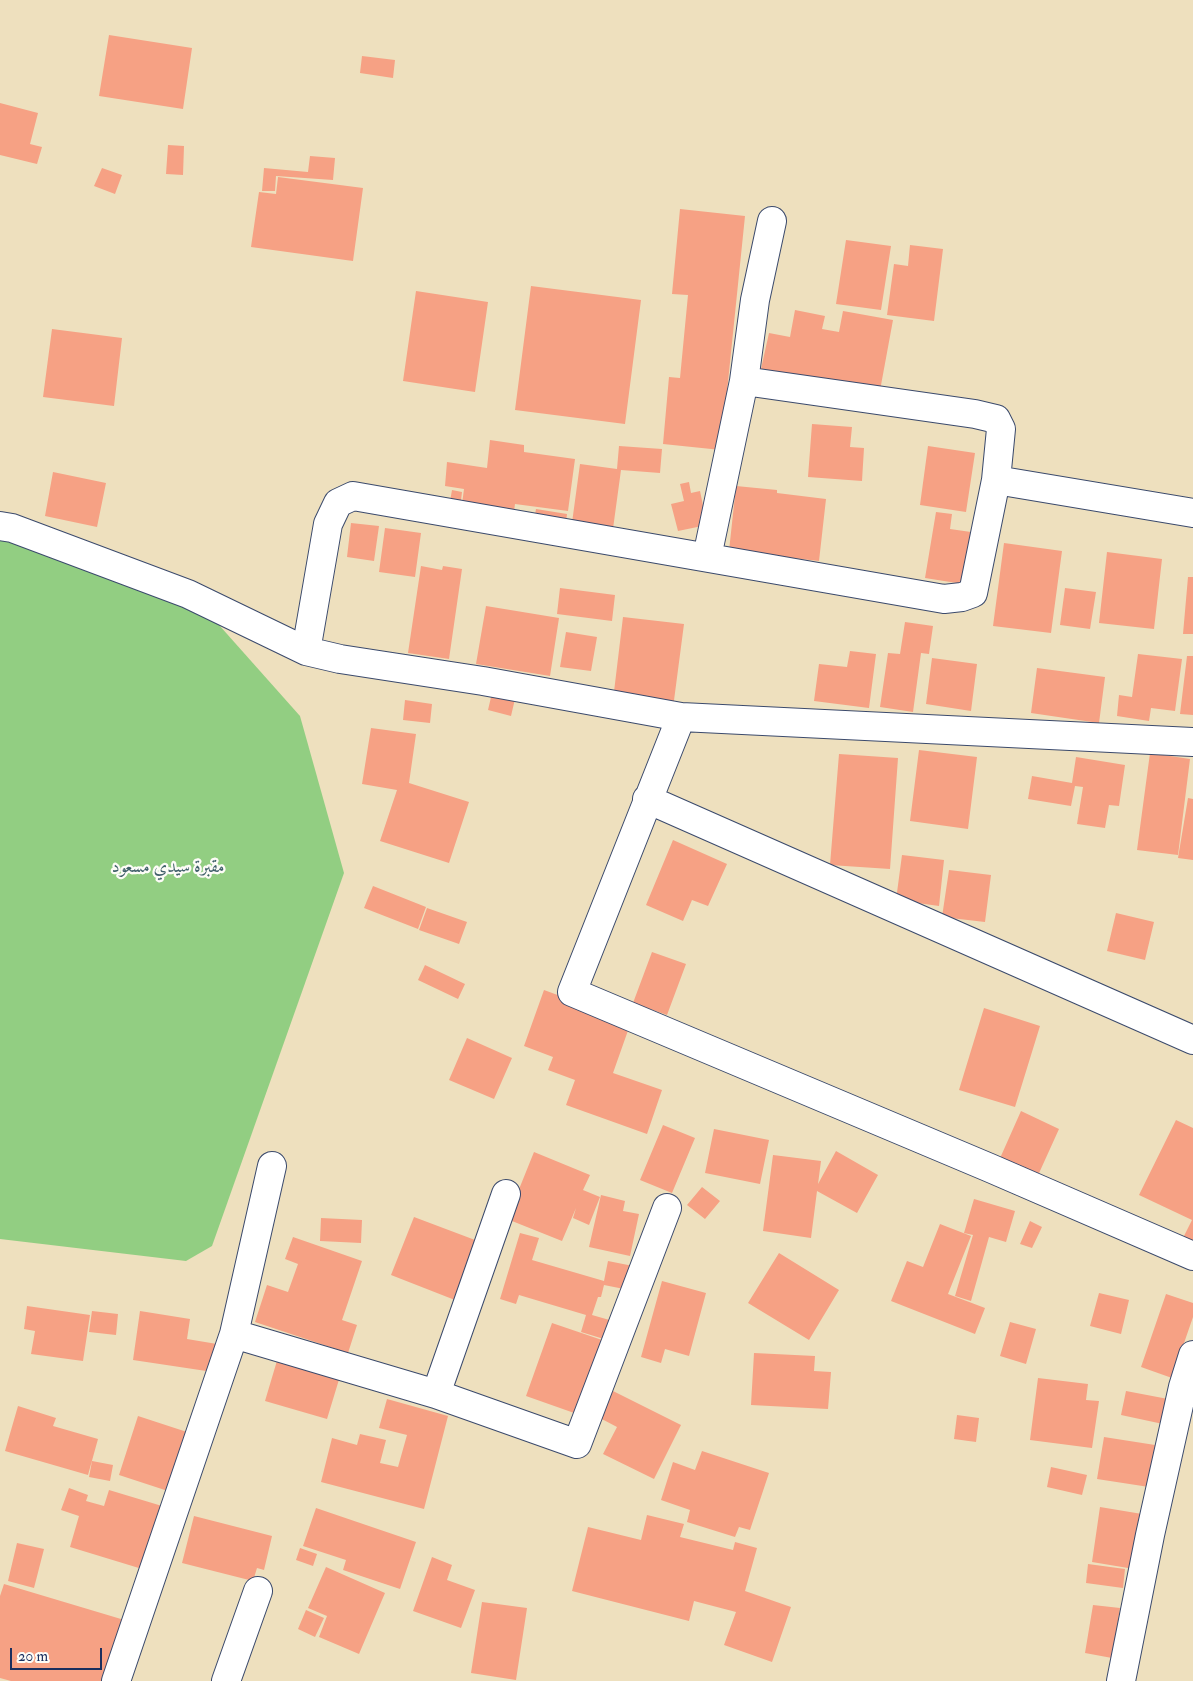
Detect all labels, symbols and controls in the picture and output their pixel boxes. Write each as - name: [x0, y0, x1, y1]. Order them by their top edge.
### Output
- park label: مقبرة سيدي مسعود: [112, 857, 224, 879]
- scale bar: [12, 1638, 105, 1670]
- text: 20 m: [18, 1647, 48, 1666]

